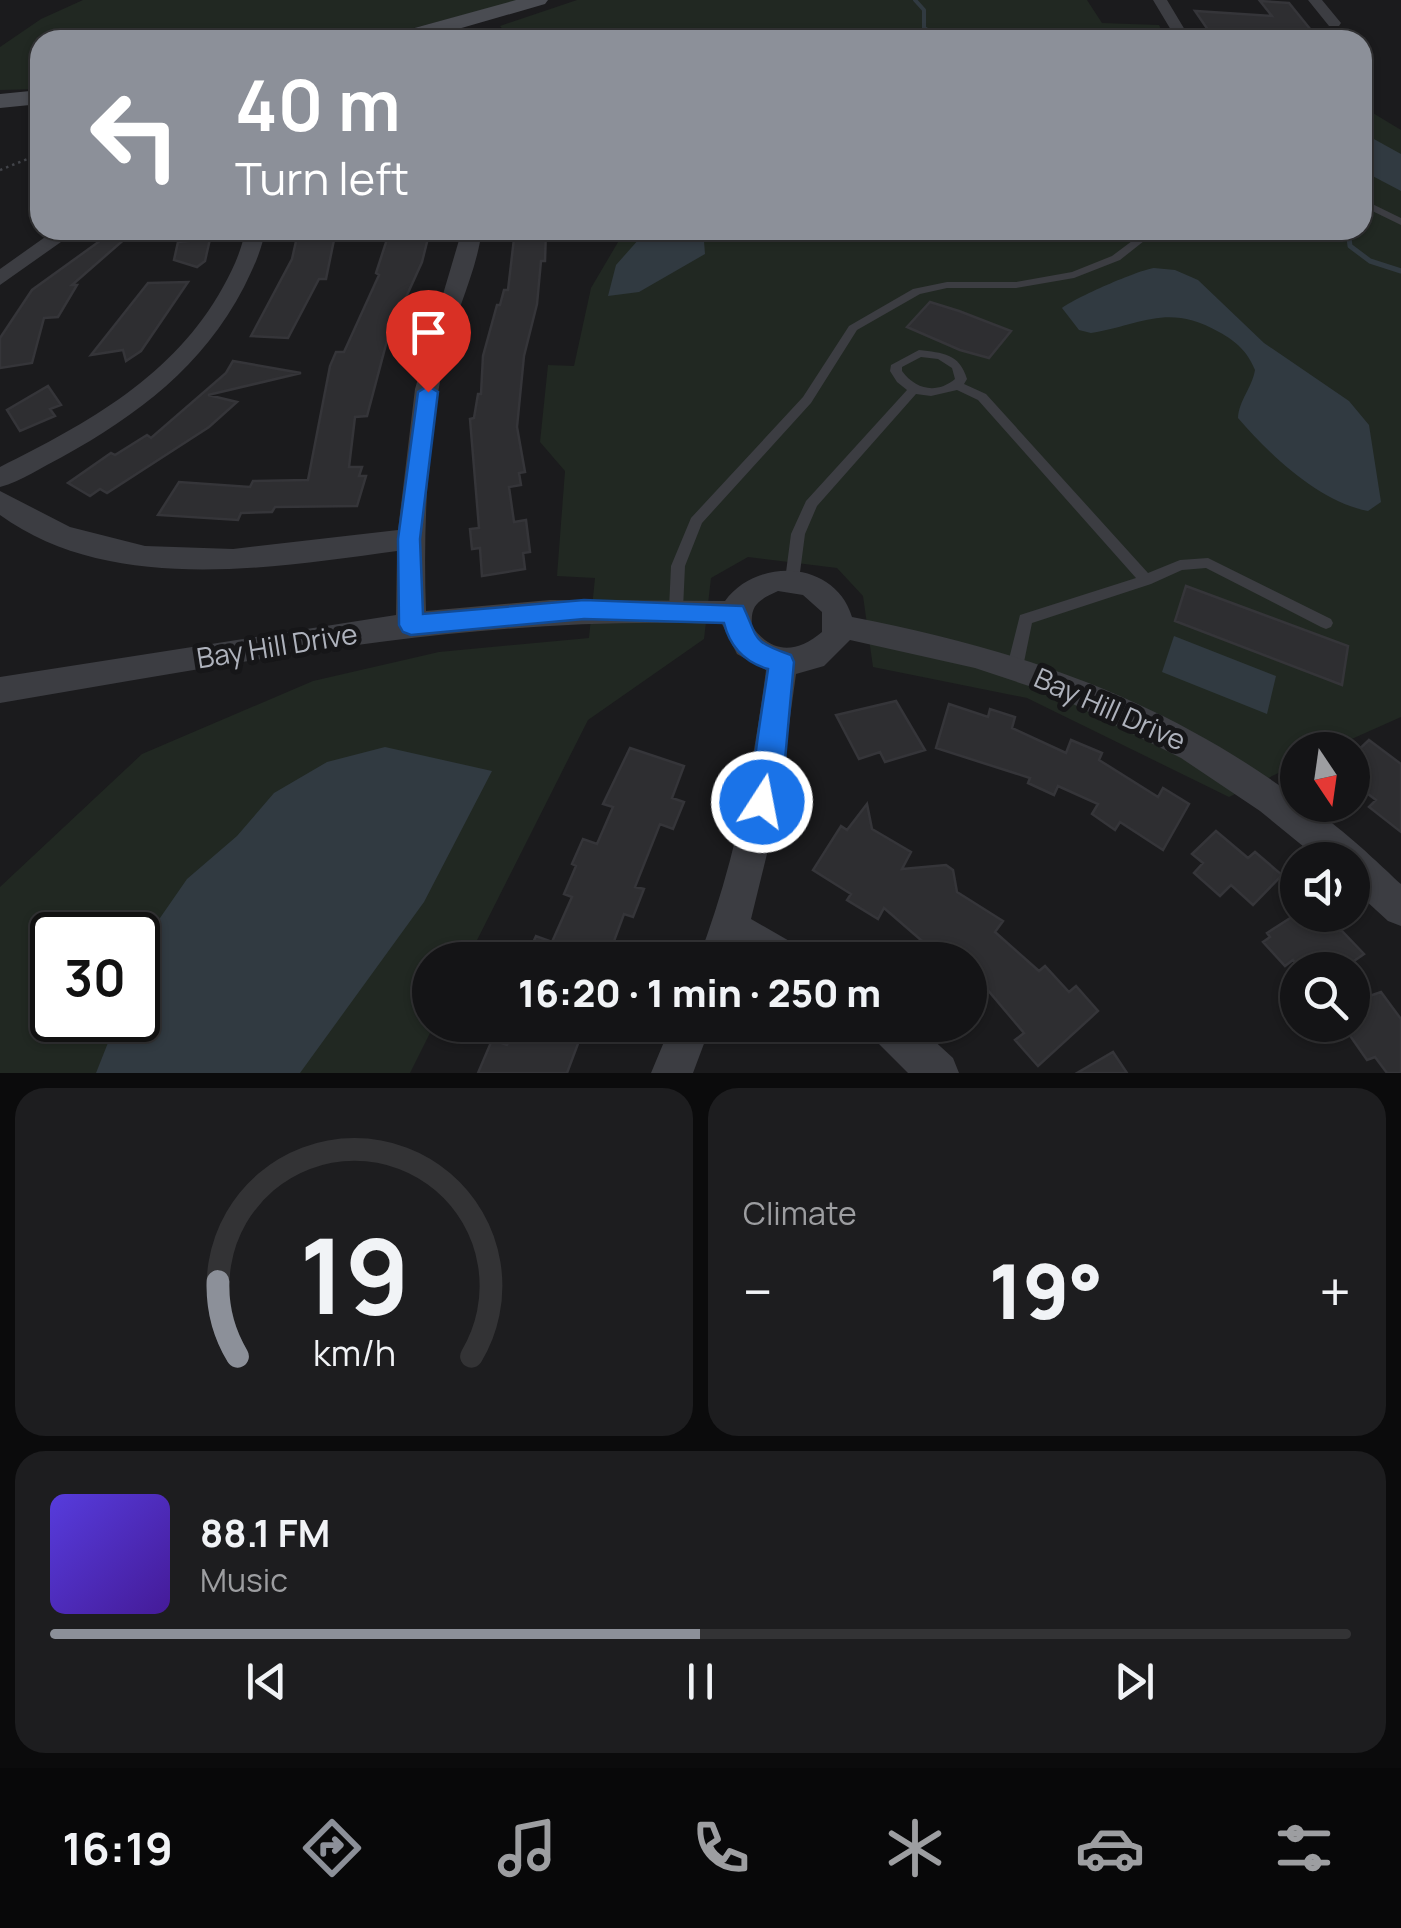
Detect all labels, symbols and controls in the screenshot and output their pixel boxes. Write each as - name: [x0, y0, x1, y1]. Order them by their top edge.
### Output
- text: 40 m: [235, 56, 401, 152]
- icon: left: [70, 70, 200, 200]
- text: Turn left: [235, 147, 409, 209]
- pin: [386, 290, 471, 393]
- icon: arrive: [401, 305, 456, 360]
- street label: Bay Hill Drive: [194, 614, 360, 676]
- street label: Bay Hill Drive: [1029, 658, 1192, 758]
- north arrow: [1280, 732, 1370, 822]
- map controls: [1280, 732, 1370, 1042]
- position arrow: [710, 750, 814, 854]
- button: sound: [1280, 842, 1370, 932]
- speed limit sign: 30: [30, 912, 160, 1042]
- button: search: [1280, 952, 1370, 1042]
- text: 16:20 · 1 min · 250 m: [518, 966, 881, 1018]
- text: Climate: [743, 1191, 857, 1235]
- text: 19: [299, 1203, 409, 1345]
- text: 19°: [989, 1239, 1103, 1342]
- text: −: [743, 1253, 773, 1329]
- text: +: [1319, 1253, 1351, 1329]
- text: km/h: [312, 1328, 396, 1377]
- text: 88.1 FM: [200, 1506, 330, 1558]
- text: Music: [200, 1558, 288, 1602]
- icon: previous: [239, 1654, 294, 1709]
- icon: pause: [673, 1654, 728, 1709]
- icon: next: [1107, 1654, 1162, 1709]
- icon: directions: [297, 1813, 367, 1883]
- icon: music: [492, 1813, 562, 1883]
- icon: phone: [686, 1813, 756, 1883]
- icon: climate: [880, 1813, 950, 1883]
- icon: car: [1075, 1813, 1145, 1883]
- icon: filters: [1269, 1813, 1339, 1883]
- text: 16:19: [62, 1817, 173, 1879]

